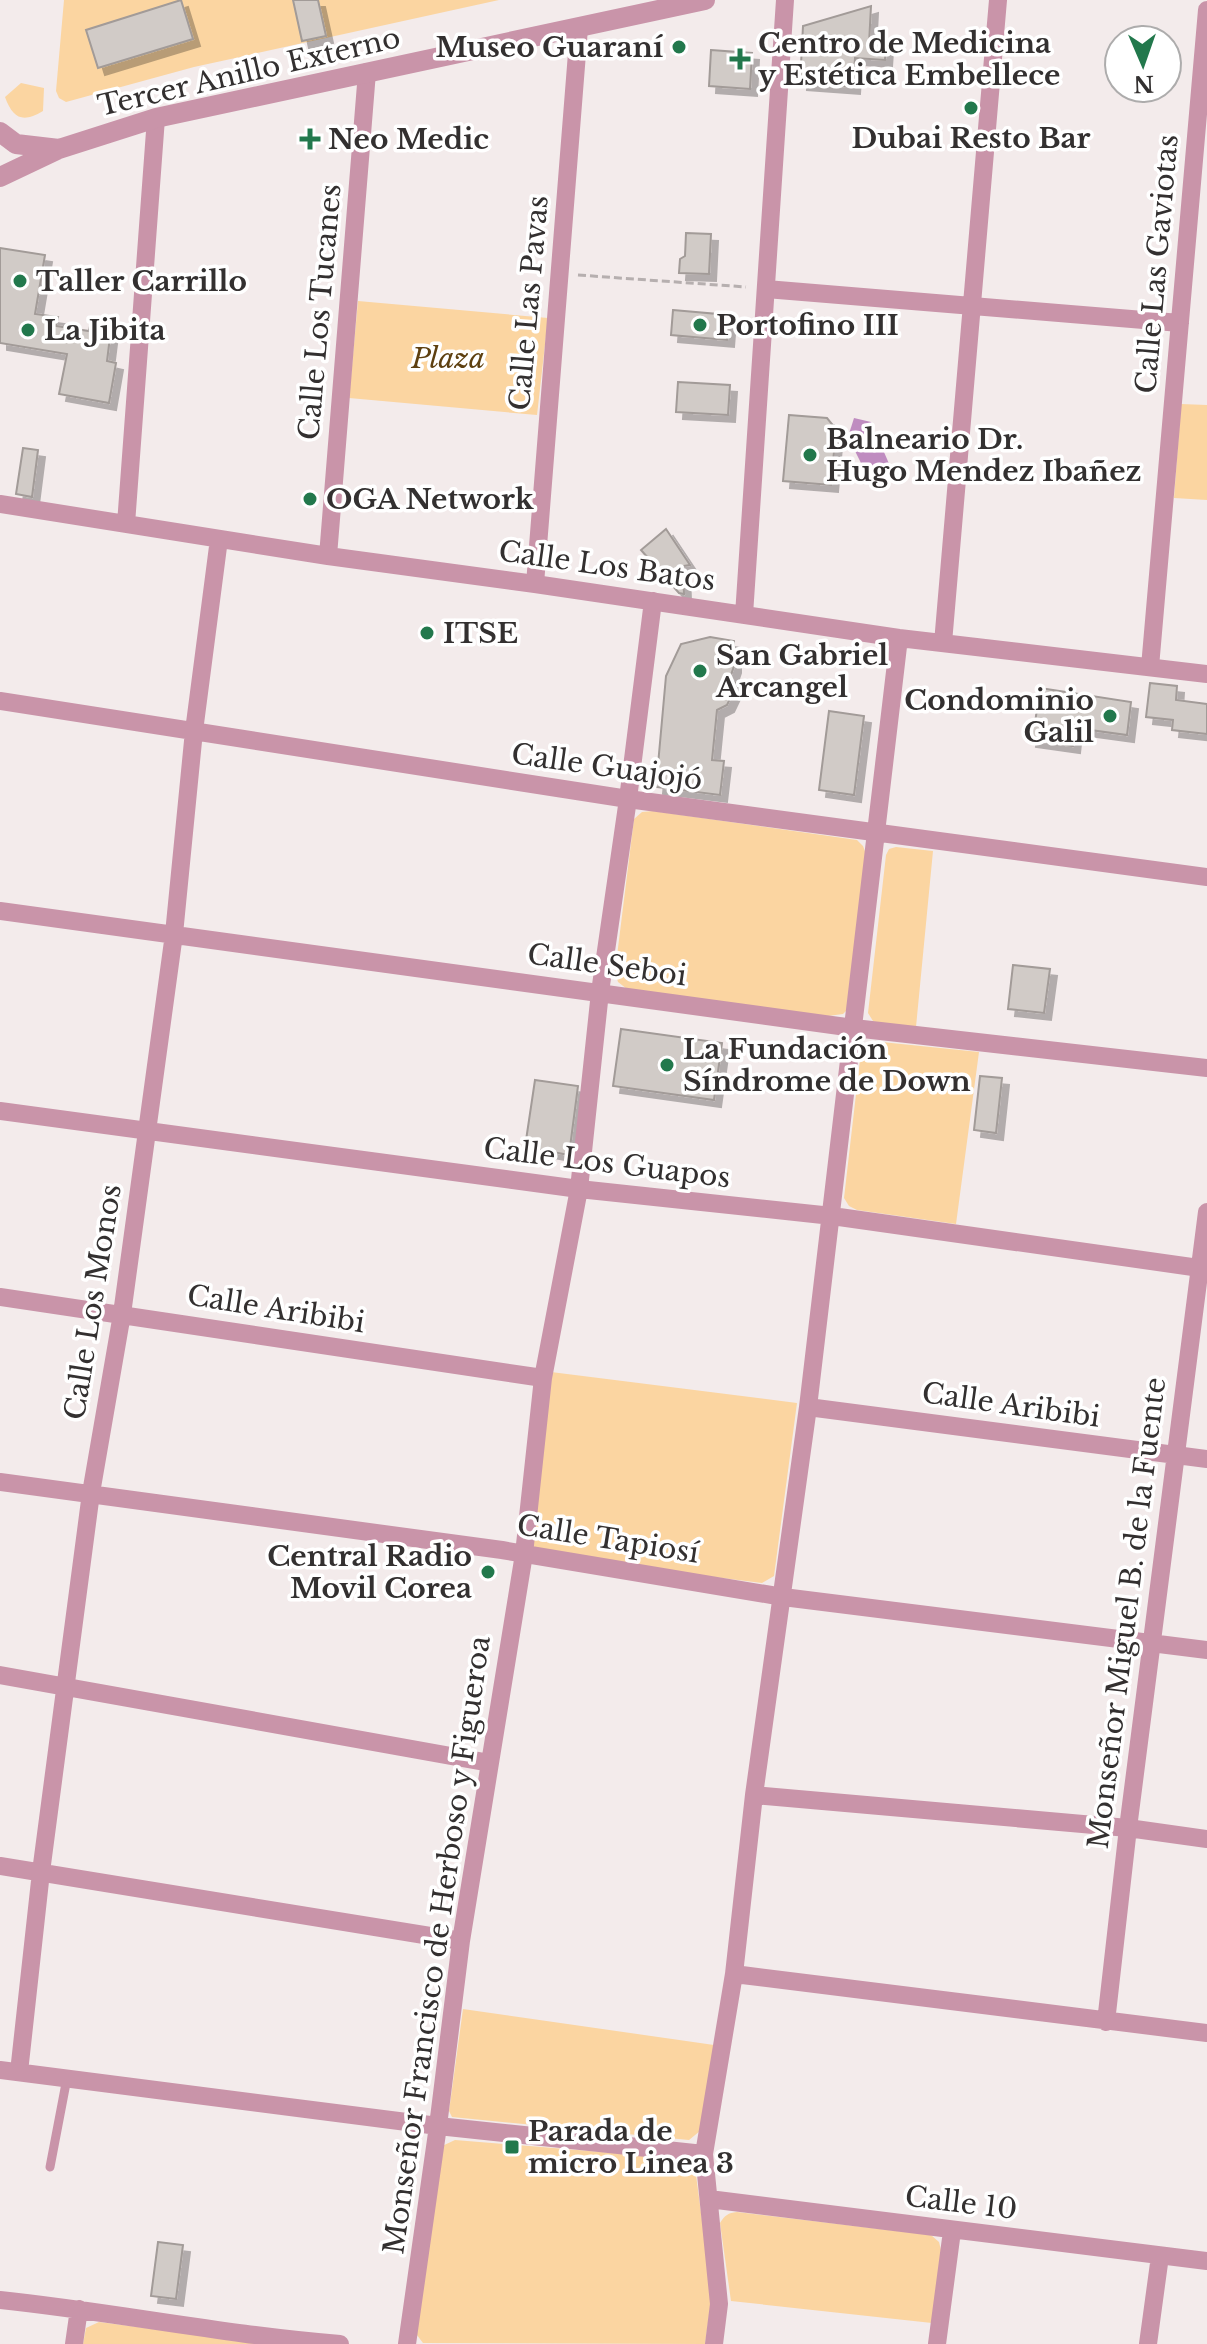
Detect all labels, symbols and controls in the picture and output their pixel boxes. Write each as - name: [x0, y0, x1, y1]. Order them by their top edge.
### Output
- street label: Tercer Anillo Externo: [94, 20, 404, 124]
- north arrow: [1103, 24, 1183, 104]
- place label: Centro de Medicina y Estética Embellece: [758, 26, 1060, 93]
- place label: Museo Guaraní: [435, 30, 663, 65]
- marker: Museo Guaraní: [670, 38, 688, 56]
- marker: Centro de Medicina y Estética Embellece: [729, 48, 751, 70]
- text: N: [1133, 70, 1154, 97]
- marker: Dubai Resto Bar: [962, 99, 980, 117]
- place label: Dubai Resto Bar: [851, 121, 1091, 156]
- place label: Neo Medic: [328, 122, 489, 157]
- marker: Neo Medic: [299, 128, 321, 150]
- street label: Calle Las Gaviotas: [1128, 133, 1186, 395]
- street label: Calle Los Tucanes: [291, 182, 349, 442]
- street label: Calle Las Pavas: [502, 194, 556, 412]
- place label: Taller Carrillo: [36, 264, 247, 299]
- marker: Taller Carrillo: [11, 272, 29, 290]
- place label: Portofino III: [716, 308, 899, 343]
- place label: La Jibita: [44, 313, 166, 348]
- marker: Portofino III: [691, 316, 709, 334]
- marker: La Jibita: [19, 321, 37, 339]
- park label: Plaza: [410, 341, 485, 376]
- place label: Balneario Dr. Hugo Mendez Ibañez: [826, 422, 1142, 489]
- marker: Balneario Dr. Hugo Mendez Ibañez: [801, 446, 819, 464]
- place label: OGA Network: [326, 482, 534, 517]
- marker: OGA Network: [301, 490, 319, 508]
- street label: Calle Los Batos: [496, 533, 718, 599]
- place label: ITSE: [443, 616, 518, 651]
- marker: ITSE: [418, 624, 436, 642]
- place label: San Gabriel Arcangel: [715, 638, 888, 705]
- marker: San Gabriel Arcangel: [691, 662, 709, 680]
- place label: Condominio Galil: [904, 683, 1094, 750]
- marker: Condominio Galil: [1101, 707, 1119, 725]
- street label: Calle Guajojó: [509, 736, 705, 798]
- street label: Calle Seboi: [525, 936, 689, 994]
- place label: La Fundación Síndrome de Down: [683, 1032, 971, 1099]
- marker: La Fundación Síndrome de Down: [658, 1056, 676, 1074]
- street label: Calle Los Guapos: [482, 1130, 732, 1196]
- street label: Calle Los Monos: [57, 1182, 129, 1422]
- street label: Calle Aribibi: [185, 1278, 367, 1340]
- street label: Calle Aribibi: [920, 1375, 1102, 1435]
- street label: Monseñor Miguel B. de la Fuente: [1081, 1375, 1173, 1851]
- street label: Calle Tapiosí: [515, 1507, 702, 1571]
- place label: Central Radio Movil Corea: [267, 1539, 472, 1606]
- marker: Central Radio Movil Corea: [479, 1563, 497, 1581]
- street label: Monseñor Francisco de Herboso y Figueroa: [376, 1633, 498, 2256]
- place label: Parada de micro Linea 3: [528, 2114, 734, 2181]
- marker: Parada de micro Linea 3: [503, 2138, 521, 2156]
- street label: Calle 10: [903, 2179, 1019, 2227]

